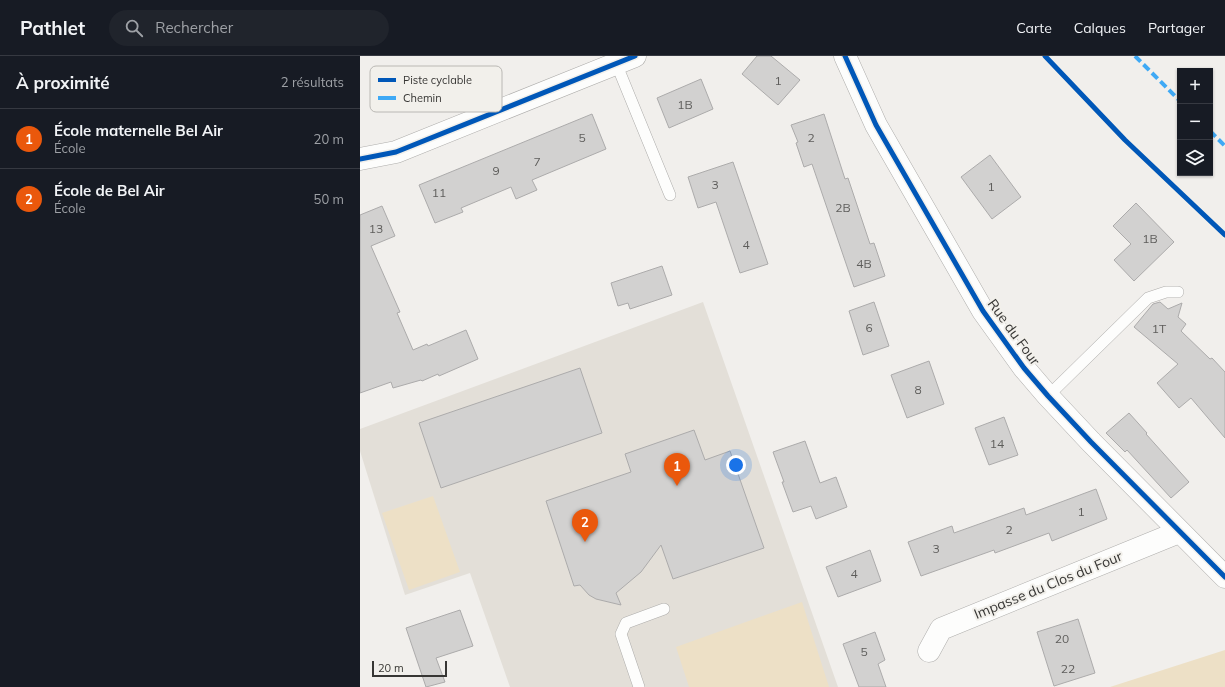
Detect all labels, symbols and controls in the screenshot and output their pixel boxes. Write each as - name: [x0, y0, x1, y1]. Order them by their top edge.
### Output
- search box: [109, 10, 389, 46]
- text: Pathlet: [20, 16, 85, 40]
- icon: search: [123, 17, 145, 39]
- text: Rechercher: [155, 18, 233, 37]
- text: Carte: [1016, 19, 1052, 37]
- text: Calques: [1074, 19, 1126, 37]
- text: Partager: [1148, 19, 1205, 37]
- legend: [370, 66, 502, 112]
- map controls: [1177, 68, 1213, 176]
- button: +: [1177, 68, 1213, 104]
- text: À proximité: [16, 72, 110, 93]
- text: Piste cyclable: [403, 73, 472, 87]
- house number: 1: [774, 73, 782, 88]
- text: 2 résultats: [281, 74, 344, 90]
- text: Chemin: [403, 91, 442, 105]
- house number: 1B: [677, 97, 693, 112]
- button: −: [1177, 104, 1213, 140]
- text: École maternelle Bel Air: [54, 121, 223, 140]
- house number: 5: [578, 130, 586, 145]
- house number: 2: [807, 130, 815, 145]
- text: 1: [25, 131, 33, 147]
- text: 20 m: [314, 131, 344, 147]
- text: École: [54, 140, 86, 156]
- button: layers: [1177, 140, 1213, 176]
- house number: 7: [533, 154, 541, 169]
- house number: 9: [492, 163, 500, 178]
- house number: 3: [711, 177, 719, 192]
- house number: 1: [987, 179, 995, 194]
- text: École de Bel Air: [54, 181, 165, 200]
- house number: 11: [432, 185, 446, 200]
- text: 2: [25, 191, 33, 207]
- text: 50 m: [314, 191, 344, 207]
- text: École: [54, 200, 86, 216]
- house number: 2B: [835, 200, 851, 215]
- house number: 13: [369, 221, 383, 236]
- house number: 1B: [1142, 231, 1158, 246]
- house number: 4: [742, 237, 750, 252]
- house number: 4B: [856, 256, 872, 271]
- street label: Rue du Four: [984, 295, 1045, 370]
- house number: 6: [865, 320, 873, 335]
- house number: 1T: [1152, 321, 1167, 336]
- house number: 8: [914, 382, 922, 397]
- house number: 14: [990, 436, 1004, 451]
- pin: 1: [664, 453, 690, 486]
- your location: [726, 455, 746, 475]
- house number: 1: [1077, 504, 1085, 519]
- pin: 2: [572, 509, 598, 542]
- house number: 2: [1005, 522, 1013, 537]
- house number: 3: [932, 541, 940, 556]
- street label: Impasse du Clos du Four: [971, 547, 1126, 623]
- house number: 4: [850, 566, 858, 581]
- house number: 20: [1055, 631, 1069, 646]
- house number: 5: [860, 644, 868, 659]
- scale bar: [372, 659, 447, 678]
- text: 20 m: [378, 661, 404, 675]
- house number: 22: [1061, 661, 1075, 676]

